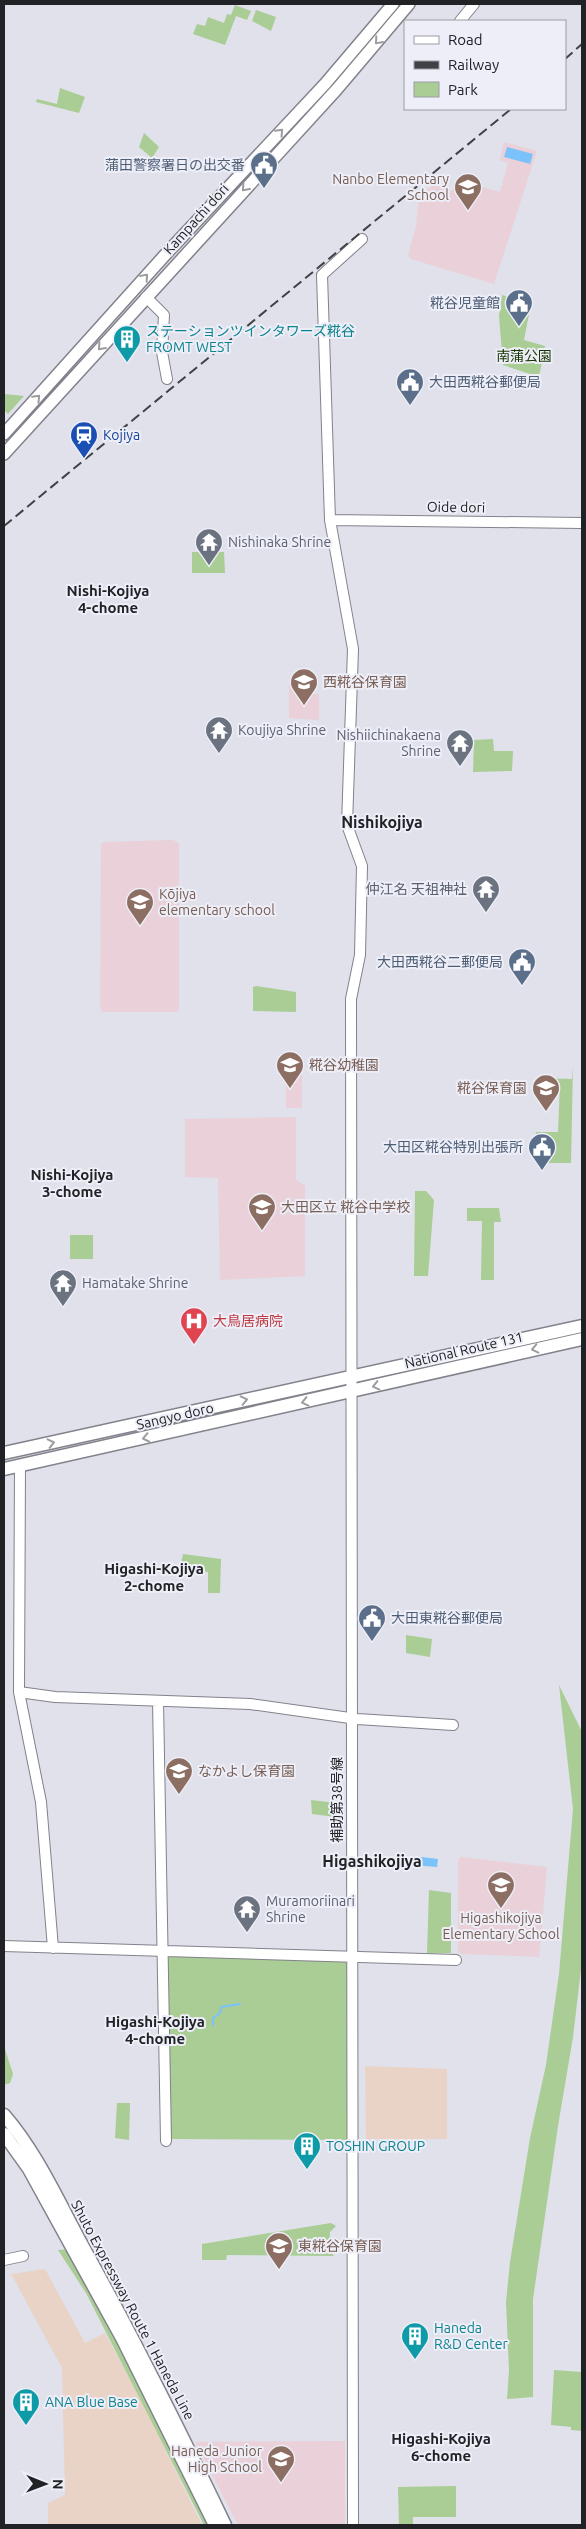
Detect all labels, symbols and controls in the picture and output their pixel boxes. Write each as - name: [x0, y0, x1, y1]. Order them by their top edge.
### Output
- legend: [404, 20, 566, 110]
- text: Road: [448, 31, 483, 48]
- one-way arrow: [374, 36, 383, 45]
- text: Railway: [448, 56, 499, 73]
- text: Park: [448, 81, 478, 98]
- one-way arrow: [274, 129, 283, 138]
- public building icon: 蒲田警察署日の出交番: [249, 150, 279, 189]
- place label: 蒲田警察署日の出交番: [105, 157, 245, 173]
- place label: Nanbo Elementary School: [332, 171, 449, 203]
- school or university icon: Nanbo Elementary School: [453, 172, 483, 211]
- street label: Kampachi dori: [160, 180, 232, 258]
- one-way arrow: [242, 182, 251, 191]
- one-way arrow: [140, 274, 149, 283]
- public building icon: 糀谷児童館: [504, 288, 534, 327]
- place label: 糀谷児童館: [430, 295, 500, 311]
- place label: ステーションツインタワーズ糀谷 FROMT WEST: [146, 323, 355, 355]
- building icon: ステーションツインタワーズ糀谷 FROMT WEST: [112, 324, 142, 363]
- one-way arrow: [98, 342, 107, 351]
- park label: 南蒲公園: [496, 348, 552, 364]
- public building icon: 大田西糀谷郵便局: [395, 367, 425, 406]
- place label: 大田西糀谷郵便局: [429, 374, 541, 390]
- one-way arrow: [31, 395, 40, 404]
- station icon: Kojiya: [69, 420, 99, 459]
- place label: Kojiya: [103, 427, 140, 443]
- street label: Oide dori: [427, 498, 485, 516]
- temple icon: Nishinaka Shrine: [194, 527, 224, 566]
- place label: Nishinaka Shrine: [228, 534, 331, 550]
- district label: Nishi-Kojiya 4-chome: [67, 582, 149, 616]
- school or university icon: 西糀谷保育園: [289, 667, 319, 706]
- place label: 西糀谷保育園: [323, 674, 407, 690]
- temple icon: Koujiya Shrine: [204, 715, 234, 754]
- place label: Koujiya Shrine: [238, 722, 326, 738]
- place label: Nishiichinakaena Shrine: [336, 727, 441, 759]
- temple icon: Nishiichinakaena Shrine: [445, 728, 475, 767]
- district label: Nishikojiya: [341, 813, 423, 831]
- temple icon: 仲江名 天祖神社: [471, 874, 501, 913]
- place label: 仲江名 天祖神社: [366, 881, 467, 897]
- place label: Kōjiya elementary school: [159, 886, 275, 918]
- school or university icon: Kōjiya elementary school: [125, 887, 155, 926]
- public building icon: 大田西糀谷二郵便局: [507, 947, 537, 986]
- place label: 大田西糀谷二郵便局: [377, 954, 503, 970]
- school or university icon: 糀谷幼稚園: [275, 1050, 305, 1089]
- place label: 糀谷幼稚園: [309, 1057, 379, 1073]
- school or university icon: 糀谷保育園: [531, 1073, 561, 1112]
- place label: 糀谷保育園: [457, 1080, 527, 1096]
- public building icon: 大田区糀谷特別出張所: [527, 1132, 557, 1171]
- place label: 大田区糀谷特別出張所: [383, 1139, 523, 1155]
- district label: Nishi-Kojiya 3-chome: [31, 1166, 113, 1200]
- school or university icon: 大田区立 糀谷中学校: [247, 1192, 277, 1231]
- place label: 大田区立 糀谷中学校: [281, 1199, 410, 1215]
- temple icon: Hamatake Shrine: [48, 1268, 78, 1307]
- place label: Hamatake Shrine: [82, 1275, 188, 1291]
- hospital icon: 大鳥居病院: [179, 1306, 209, 1345]
- place label: 大鳥居病院: [213, 1313, 283, 1329]
- street label: National Route 131: [403, 1329, 525, 1371]
- one-way arrow: [530, 1343, 539, 1354]
- one-way arrow: [372, 1380, 381, 1391]
- one-way arrow: [240, 1395, 249, 1406]
- one-way arrow: [300, 1396, 309, 1407]
- street label: Sangyo doro: [135, 1399, 215, 1433]
- one-way arrow: [142, 1432, 151, 1442]
- one-way arrow: [47, 1438, 56, 1449]
- district label: Higashi-Kojiya 2-chome: [104, 1560, 204, 1594]
- public building icon: 大田東糀谷郵便局: [357, 1603, 387, 1642]
- place label: 大田東糀谷郵便局: [391, 1610, 503, 1626]
- school or university icon: なかよし保育園: [164, 1756, 194, 1795]
- street label: 補助第38号線: [329, 1757, 345, 1843]
- place label: なかよし保育園: [198, 1763, 295, 1779]
- district label: Higashikojiya: [322, 1852, 422, 1870]
- school or university icon: Higashikojiya Elementary School: [486, 1870, 516, 1909]
- place label: Muramoriinari Shrine: [266, 1893, 355, 1925]
- temple icon: Muramoriinari Shrine: [232, 1894, 262, 1933]
- place label: Higashikojiya Elementary School: [442, 1910, 560, 1942]
- district label: Higashi-Kojiya 4-chome: [105, 2013, 205, 2047]
- building icon: TOSHIN GROUP: [292, 2131, 322, 2170]
- place label: TOSHIN GROUP: [326, 2138, 425, 2154]
- street label: Shuto Expressway Route 1 Haneda Line: [68, 2197, 198, 2423]
- school or university icon: 東糀谷保育園: [264, 2231, 294, 2270]
- place label: 東糀谷保育園: [298, 2238, 382, 2254]
- place label: Haneda R&D Center: [434, 2320, 508, 2352]
- building icon: Haneda R&D Center: [400, 2321, 430, 2360]
- building icon: ANA Blue Base: [11, 2387, 41, 2426]
- place label: ANA Blue Base: [45, 2394, 138, 2410]
- district label: Higashi-Kojiya 6-chome: [391, 2430, 491, 2464]
- place label: Haneda Junior High School: [171, 2443, 263, 2475]
- school or university icon: Haneda Junior High School: [266, 2444, 296, 2483]
- north arrow: [20, 2459, 70, 2509]
- text: N: [50, 2479, 66, 2490]

